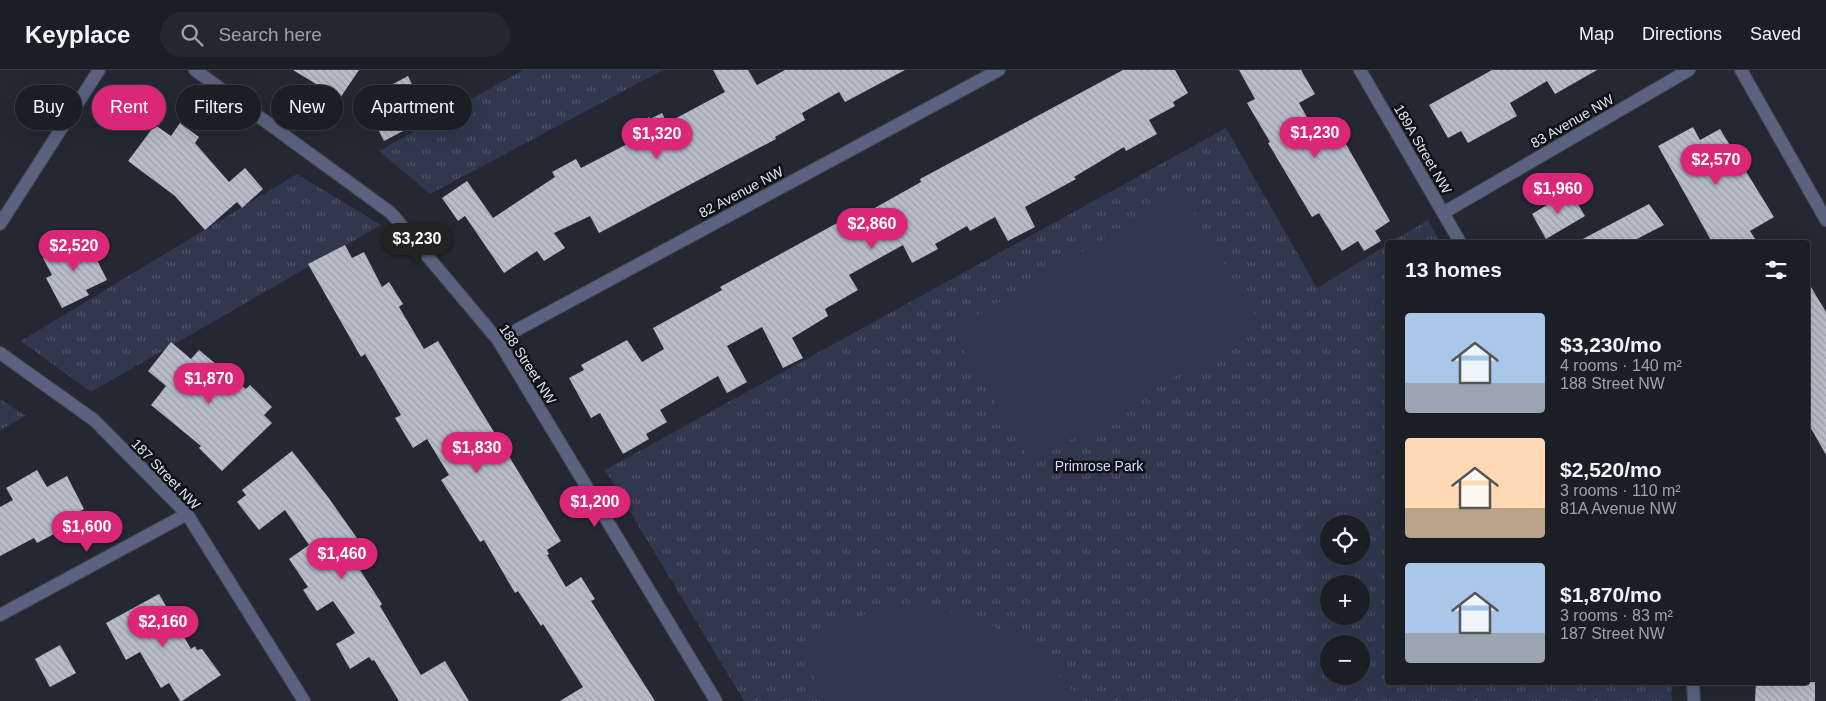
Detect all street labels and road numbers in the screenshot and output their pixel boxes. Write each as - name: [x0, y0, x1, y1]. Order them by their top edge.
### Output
- street label: 83 Avenue NW: [1528, 90, 1617, 151]
- street label: 189A Street NW: [1391, 102, 1455, 197]
- street label: 82 Avenue NW: [696, 163, 787, 221]
- street label: 188 Street NW: [496, 321, 560, 408]
- street label: 187 Street NW: [128, 435, 204, 513]

